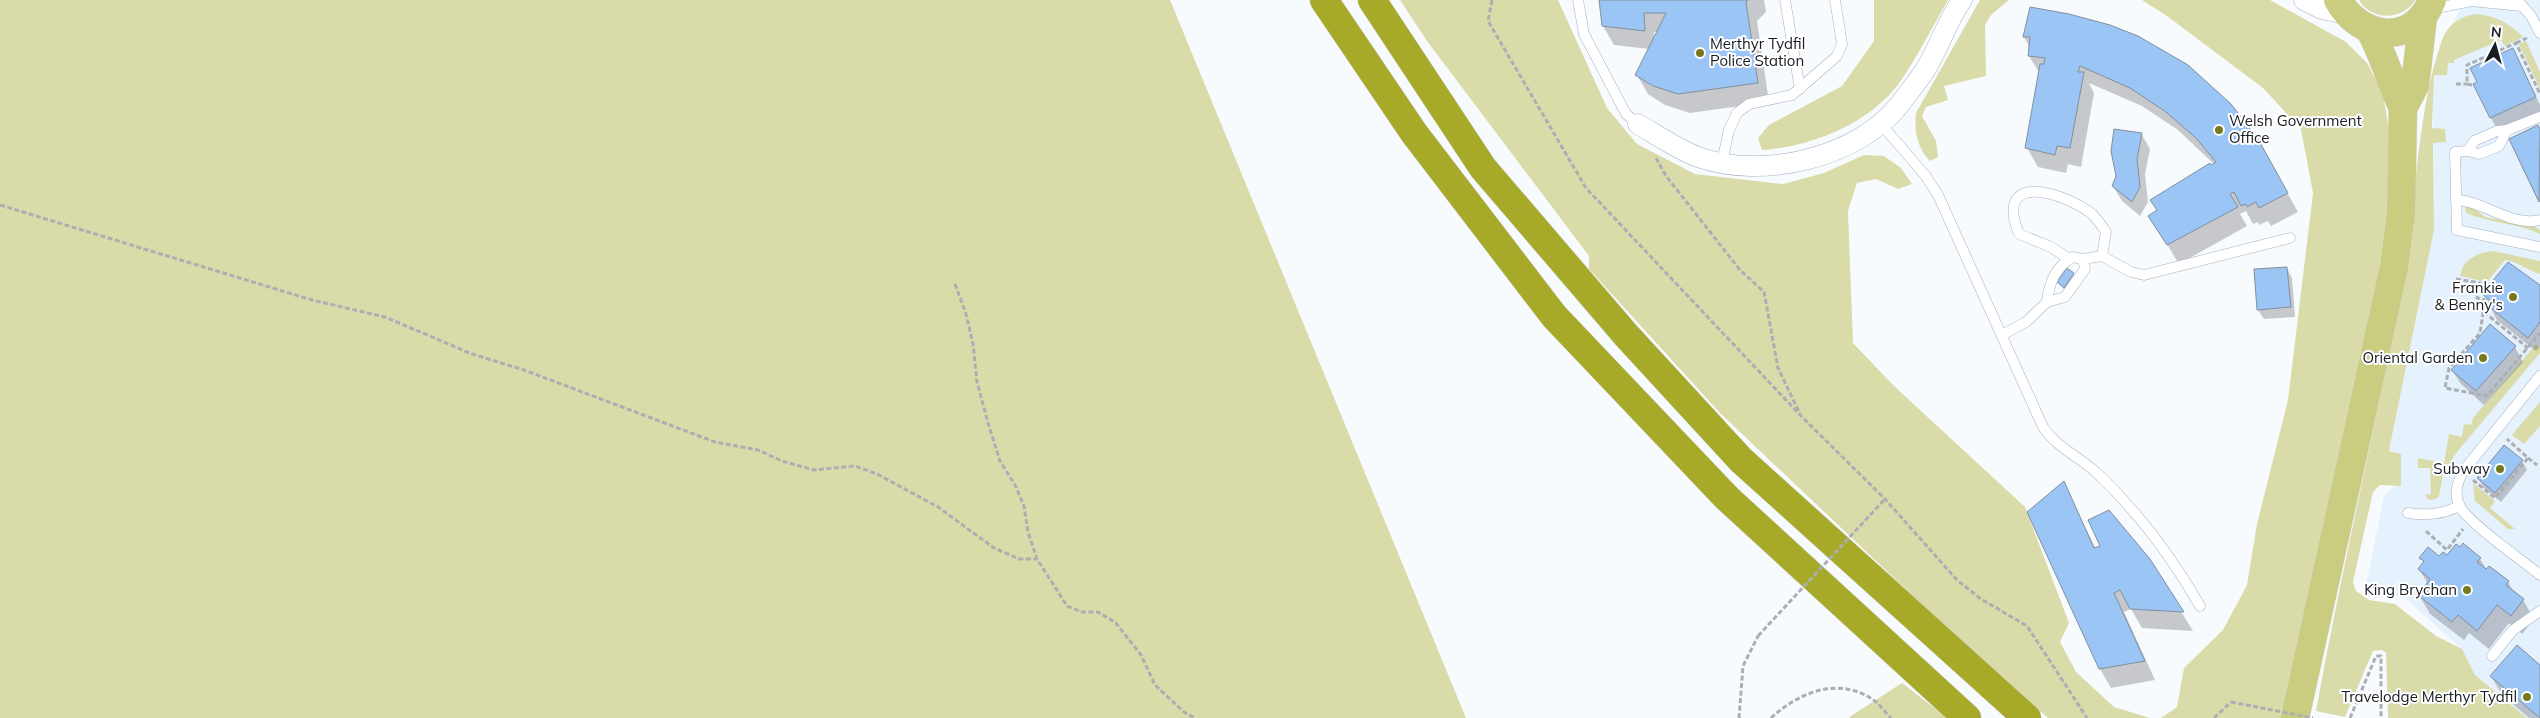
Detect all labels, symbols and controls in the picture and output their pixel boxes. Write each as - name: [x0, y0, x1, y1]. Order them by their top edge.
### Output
- north arrow: [2470, 20, 2520, 70]
- text: N: [2490, 23, 2503, 42]
- place label: Merthyr Tydfil Police Station: [1710, 34, 1805, 70]
- marker: Merthyr Tydfil Police Station: [1694, 47, 1706, 59]
- place label: Welsh Government Office: [2229, 111, 2362, 147]
- marker: Welsh Government Office: [2213, 124, 2225, 136]
- place label: Frankie & Benny's: [2434, 278, 2503, 314]
- marker: Frankie & Benny's: [2507, 291, 2519, 303]
- place label: Oriental Garden: [2362, 348, 2473, 367]
- marker: Oriental Garden: [2477, 352, 2489, 364]
- place label: Subway: [2433, 459, 2490, 478]
- marker: Subway: [2494, 463, 2506, 475]
- place label: King Brychan: [2364, 580, 2457, 599]
- marker: King Brychan: [2461, 584, 2473, 596]
- place label: Travelodge Merthyr Tydfil: [2341, 687, 2517, 706]
- marker: Travelodge Merthyr Tydfil: [2521, 691, 2533, 703]

